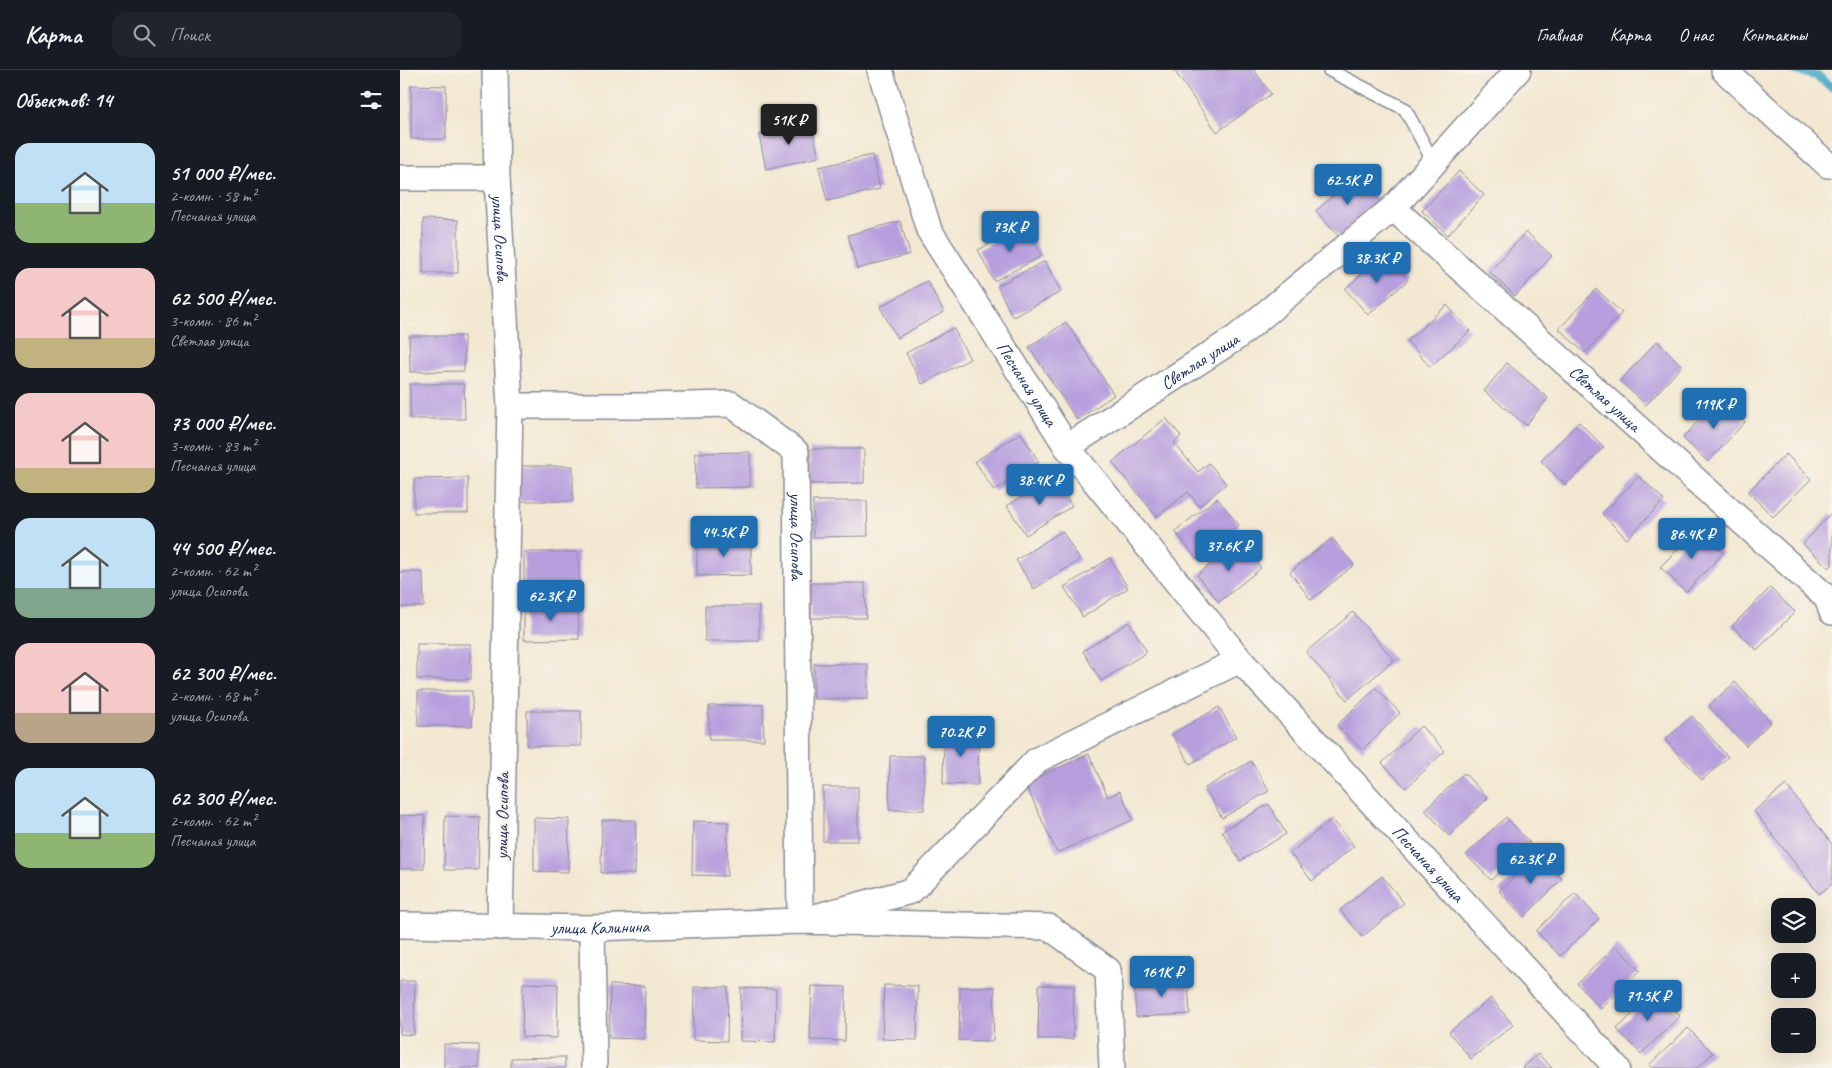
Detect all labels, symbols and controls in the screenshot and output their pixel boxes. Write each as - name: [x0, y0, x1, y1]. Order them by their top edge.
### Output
- search box: [112, 12, 462, 57]
- text: Карта: [25, 20, 82, 50]
- icon: search: [130, 21, 158, 49]
- text: Поиск: [170, 23, 210, 47]
- text: Главная: [1537, 24, 1582, 46]
- text: Карта: [1610, 24, 1651, 46]
- text: О нас: [1679, 24, 1714, 46]
- text: Контакты: [1742, 24, 1807, 46]
- icon: filters: [357, 86, 385, 114]
- text: Объектов: 14: [15, 87, 112, 113]
- pin: 51K ₽: [754, 104, 824, 146]
- text: 51K ₽: [772, 110, 806, 130]
- text: 51 000 ₽/мес.: [170, 160, 275, 186]
- icon: home: [55, 163, 115, 223]
- pin: 62.5K ₽: [1302, 164, 1394, 206]
- text: 62.5K ₽: [1325, 170, 1371, 190]
- text: 2-комн. · 58 m²: [170, 186, 256, 206]
- street label: улица Осипова: [487, 193, 514, 284]
- text: Песчаная улица: [170, 206, 256, 226]
- pin: 73K ₽: [975, 210, 1045, 253]
- text: 73K ₽: [993, 217, 1027, 237]
- pin: 38.3K ₽: [1331, 242, 1423, 284]
- text: 38.3K ₽: [1354, 248, 1400, 268]
- text: 62 500 ₽/мес.: [170, 285, 276, 311]
- icon: home: [55, 288, 115, 348]
- text: 3-комн. · 86 m²: [170, 311, 256, 331]
- street label: Светлая улица: [1156, 327, 1244, 394]
- text: Светлая улица: [170, 331, 249, 351]
- street label: Песчаная улица: [992, 338, 1063, 432]
- street label: Светлая улица: [1565, 361, 1647, 437]
- pin: 119K ₽: [1673, 388, 1755, 430]
- text: 119K ₽: [1693, 394, 1735, 414]
- text: 73 000 ₽/мес.: [170, 410, 276, 436]
- icon: home: [55, 413, 115, 473]
- text: 3-комн. · 83 m²: [170, 436, 256, 456]
- text: Песчаная улица: [170, 456, 256, 476]
- pin: 38.4K ₽: [994, 464, 1086, 506]
- text: 38.4K ₽: [1017, 470, 1063, 490]
- street label: улица Осипова: [785, 491, 808, 582]
- pin: 44.5K ₽: [678, 516, 770, 558]
- pin: 86.4K ₽: [1646, 518, 1738, 560]
- text: 44.5K ₽: [702, 522, 746, 542]
- text: 86.4K ₽: [1669, 524, 1715, 544]
- pin: 37.6K ₽: [1183, 530, 1275, 572]
- text: 44 500 ₽/мес.: [170, 535, 275, 561]
- text: 37.6K ₽: [1206, 536, 1252, 556]
- icon: home: [55, 538, 115, 598]
- text: 2-комн. · 62 m²: [170, 561, 256, 581]
- pin: 62.3K ₽: [505, 580, 597, 622]
- text: улица Осипова: [170, 581, 248, 601]
- text: 62.3K ₽: [528, 586, 574, 606]
- text: 62 300 ₽/мес.: [170, 660, 276, 686]
- icon: home: [55, 663, 115, 723]
- text: 2-комн. · 68 m²: [170, 686, 256, 706]
- text: улица Осипова: [170, 706, 248, 726]
- pin: 70.2K ₽: [915, 716, 1007, 758]
- text: 70.2K ₽: [939, 722, 983, 742]
- street label: улица Осипова: [490, 771, 514, 861]
- text: 62 300 ₽/мес.: [170, 785, 276, 811]
- icon: home: [55, 788, 115, 848]
- text: 2-комн. · 62 m²: [170, 811, 256, 831]
- street label: Песчаная улица: [1387, 821, 1470, 907]
- text: Песчаная улица: [170, 831, 256, 851]
- pin: 62.3K ₽: [1485, 842, 1577, 885]
- text: 62.3K ₽: [1508, 849, 1554, 869]
- map controls: [1771, 898, 1816, 1053]
- button: layers: [1771, 898, 1816, 943]
- street label: улица Калинина: [550, 915, 651, 939]
- button: +: [1771, 953, 1816, 998]
- pin: 161K ₽: [1121, 956, 1203, 998]
- text: 161K ₽: [1141, 962, 1183, 982]
- pin: 71.5K ₽: [1602, 980, 1694, 1022]
- text: 71.5K ₽: [1626, 986, 1670, 1006]
- button: −: [1771, 1008, 1816, 1053]

